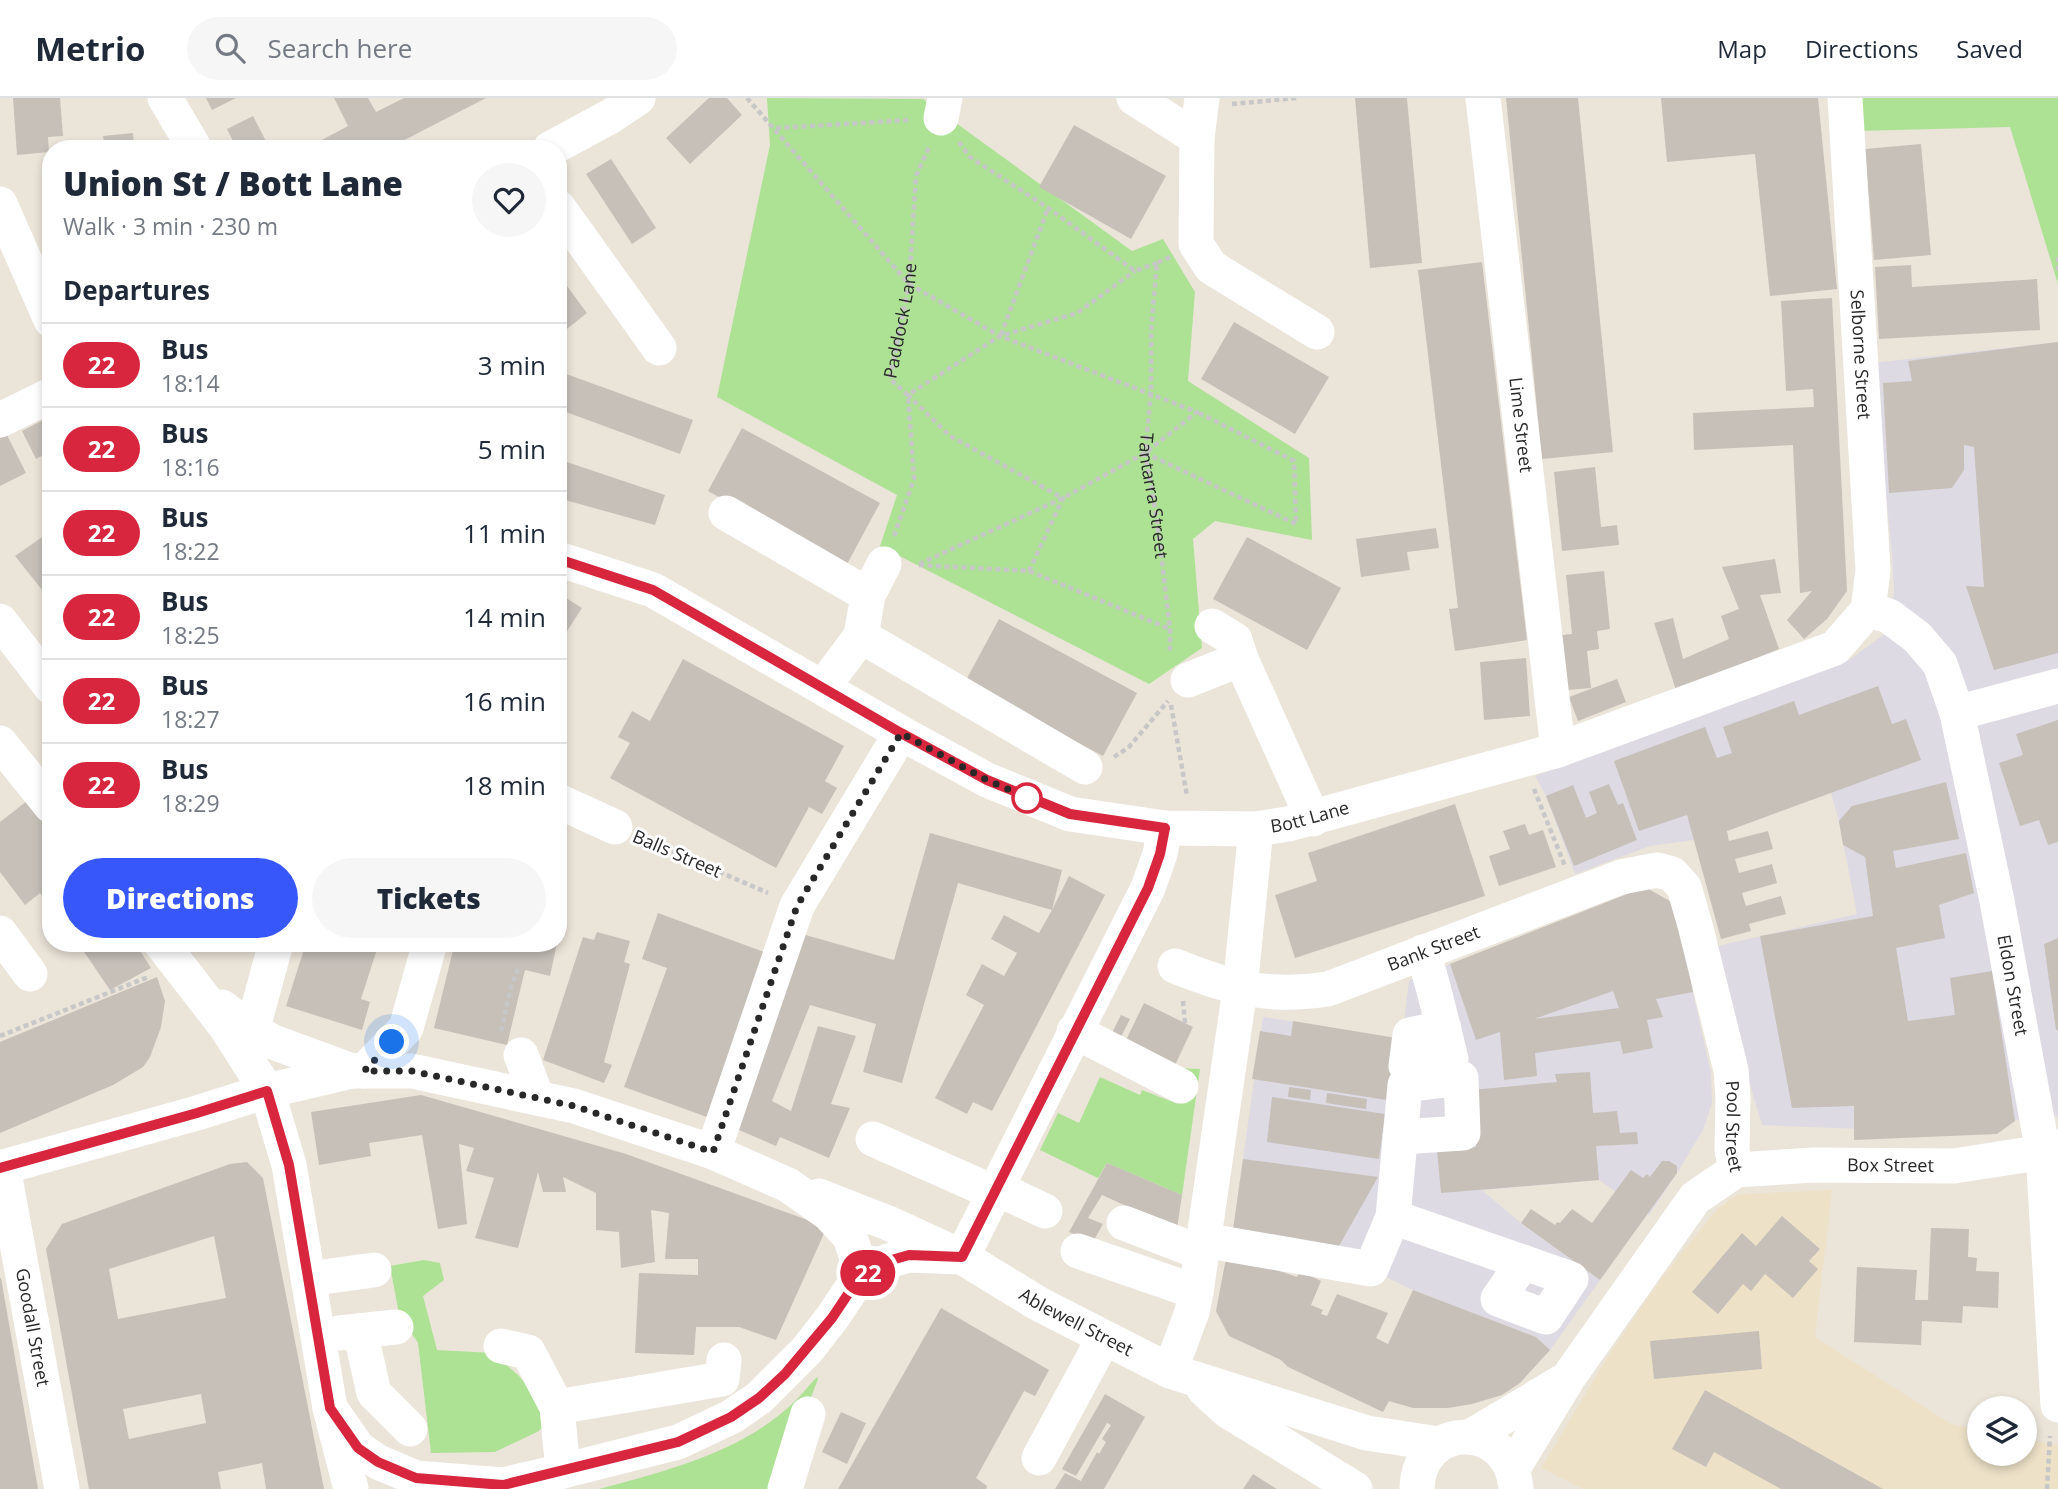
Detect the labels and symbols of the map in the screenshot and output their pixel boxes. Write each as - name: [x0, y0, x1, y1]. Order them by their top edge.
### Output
- street label: Paddock Lane: [877, 262, 921, 380]
- street label: Selborne Street: [1845, 289, 1877, 420]
- street label: Lime Street: [1504, 376, 1539, 474]
- street label: Tantarra Street: [1134, 432, 1174, 560]
- unlabelled marker: [1012, 783, 1042, 813]
- street label: Bott Lane: [1269, 795, 1352, 838]
- street label: Balls Street: [629, 824, 725, 883]
- street label: Bank Street: [1384, 919, 1483, 976]
- street label: Eldon Street: [1992, 932, 2034, 1038]
- your location: [374, 1024, 409, 1059]
- street label: Pool Street: [1720, 1079, 1749, 1174]
- street label: Box Street: [1847, 1152, 1934, 1177]
- line badge: 22: [836, 1250, 900, 1296]
- street label: Goodall Street: [11, 1266, 56, 1388]
- street label: Ablewell Street: [1015, 1282, 1137, 1361]

